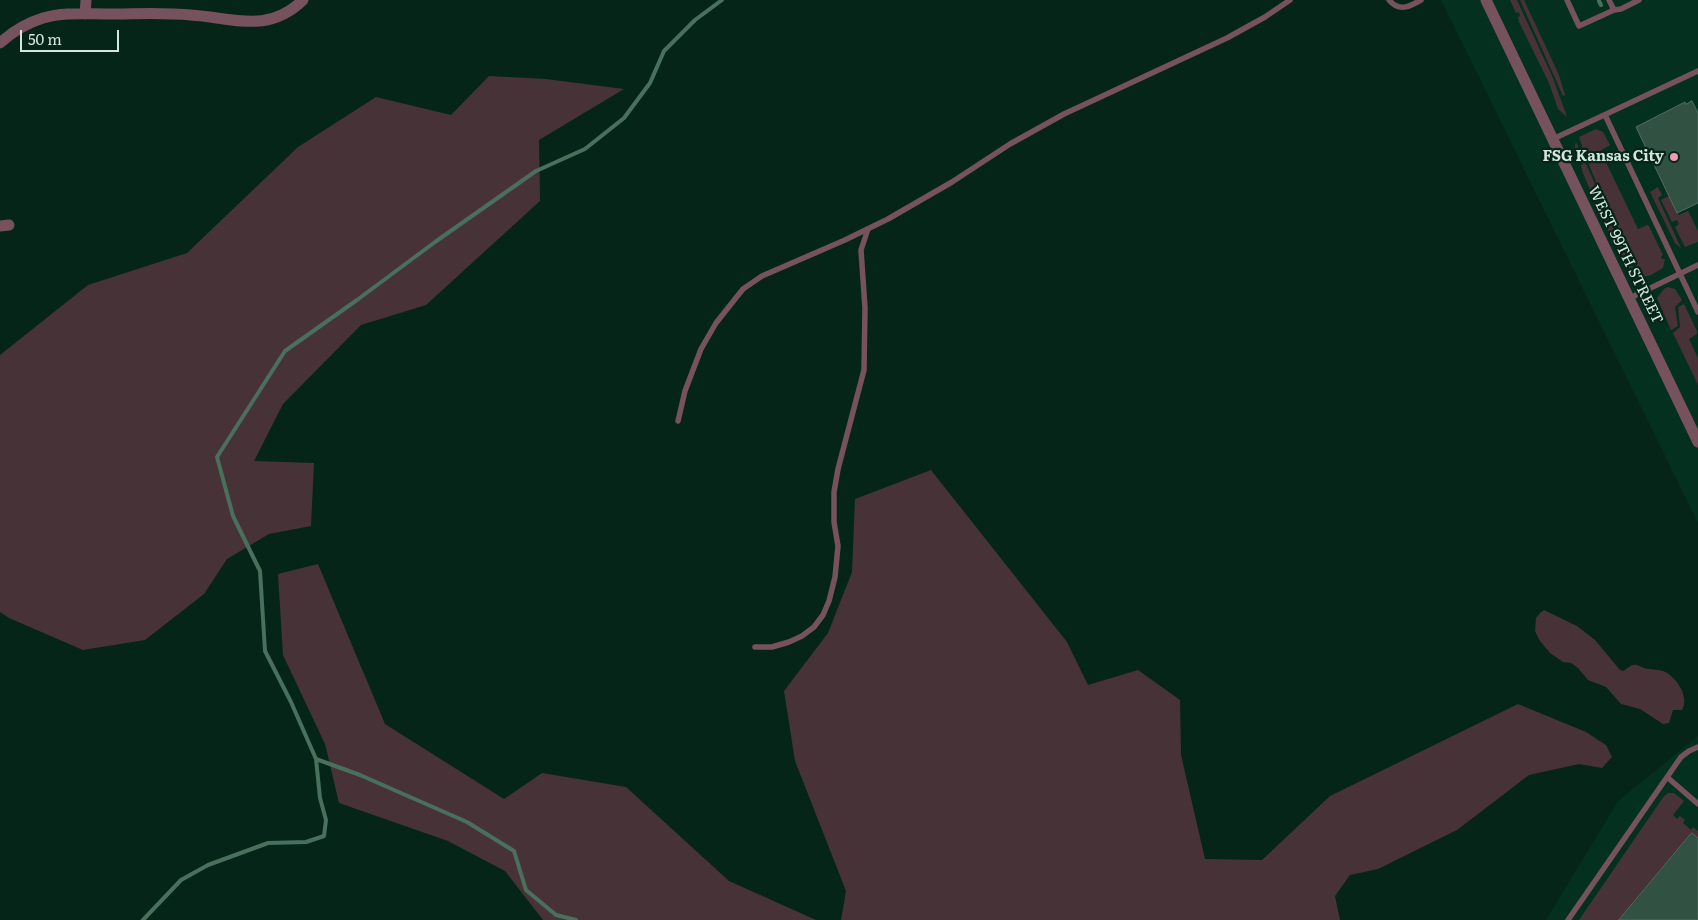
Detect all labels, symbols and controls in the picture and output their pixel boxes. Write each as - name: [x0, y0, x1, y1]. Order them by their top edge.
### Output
- scale bar: [22, 20, 121, 52]
- text: 50 m: [28, 27, 62, 50]
- place label: FSG Kansas City: [1543, 148, 1664, 166]
- marker: FSG Kansas City: [1668, 151, 1680, 163]
- street label: WEST 99TH STREET: [1584, 183, 1666, 327]

